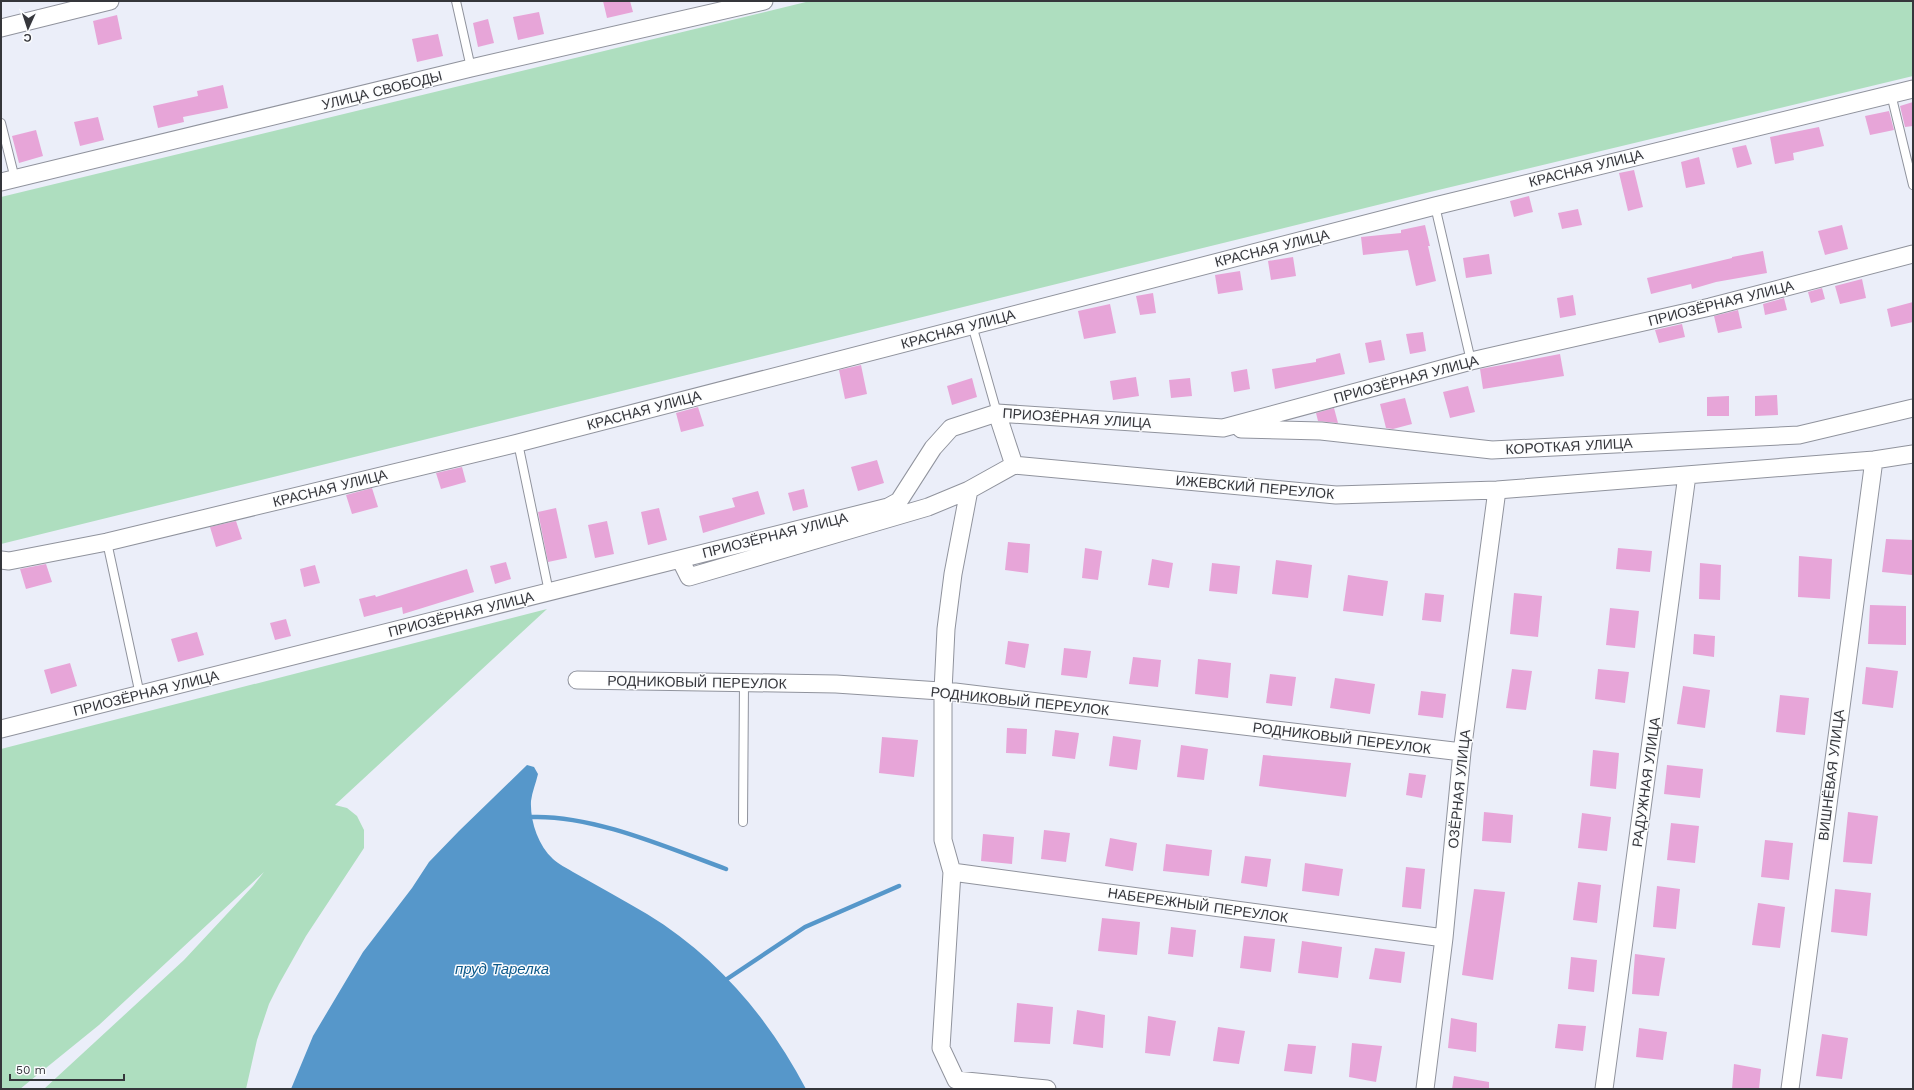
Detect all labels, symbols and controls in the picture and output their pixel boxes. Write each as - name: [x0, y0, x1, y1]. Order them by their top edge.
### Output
- north arrow: [8, 8, 48, 48]
- text: С: [23, 31, 32, 44]
- street label: УЛИЦА СВОБОДЫ: [320, 67, 444, 113]
- street label: КРАСНАЯ УЛИЦА: [1527, 146, 1646, 190]
- street label: КРАСНАЯ УЛИЦА: [1213, 226, 1332, 270]
- street label: ПРИОЗЁРНАЯ УЛИЦА: [1647, 277, 1796, 329]
- street label: КРАСНАЯ УЛИЦА: [899, 306, 1017, 352]
- street label: ПРИОЗЁРНАЯ УЛИЦА: [1332, 352, 1481, 406]
- street label: КРАСНАЯ УЛИЦА: [585, 387, 703, 433]
- street label: ПРИОЗЁРНАЯ УЛИЦА: [1002, 405, 1153, 431]
- street label: КОРОТКАЯ УЛИЦА: [1505, 435, 1634, 457]
- street label: КРАСНАЯ УЛИЦА: [271, 466, 390, 510]
- street label: ИЖЕВСКИЙ ПЕРЕУЛОК: [1175, 471, 1336, 502]
- street label: ПРИОЗЁРНАЯ УЛИЦА: [701, 509, 850, 561]
- street label: ПРИОЗЁРНАЯ УЛИЦА: [387, 588, 536, 640]
- street label: ПРИОЗЁРНАЯ УЛИЦА: [72, 667, 221, 719]
- street label: РОДНИКОВЫЙ ПЕРЕУЛОК: [607, 671, 788, 692]
- street label: РОДНИКОВЫЙ ПЕРЕУЛОК: [930, 683, 1111, 718]
- street label: ВИШНЁВАЯ УЛИЦА: [1815, 708, 1847, 842]
- street label: РАДУЖНАЯ УЛИЦА: [1629, 715, 1663, 848]
- street label: РОДНИКОВЫЙ ПЕРЕУЛОК: [1252, 718, 1433, 757]
- street label: ОЗЁРНАЯ УЛИЦА: [1445, 728, 1473, 849]
- street label: НАБЕРЕЖНЫЙ ПЕРЕУЛОК: [1107, 883, 1290, 926]
- water label: пруд Тарелка: [455, 960, 549, 978]
- scale bar: [10, 1056, 124, 1082]
- text: 50 m: [16, 1063, 46, 1077]

